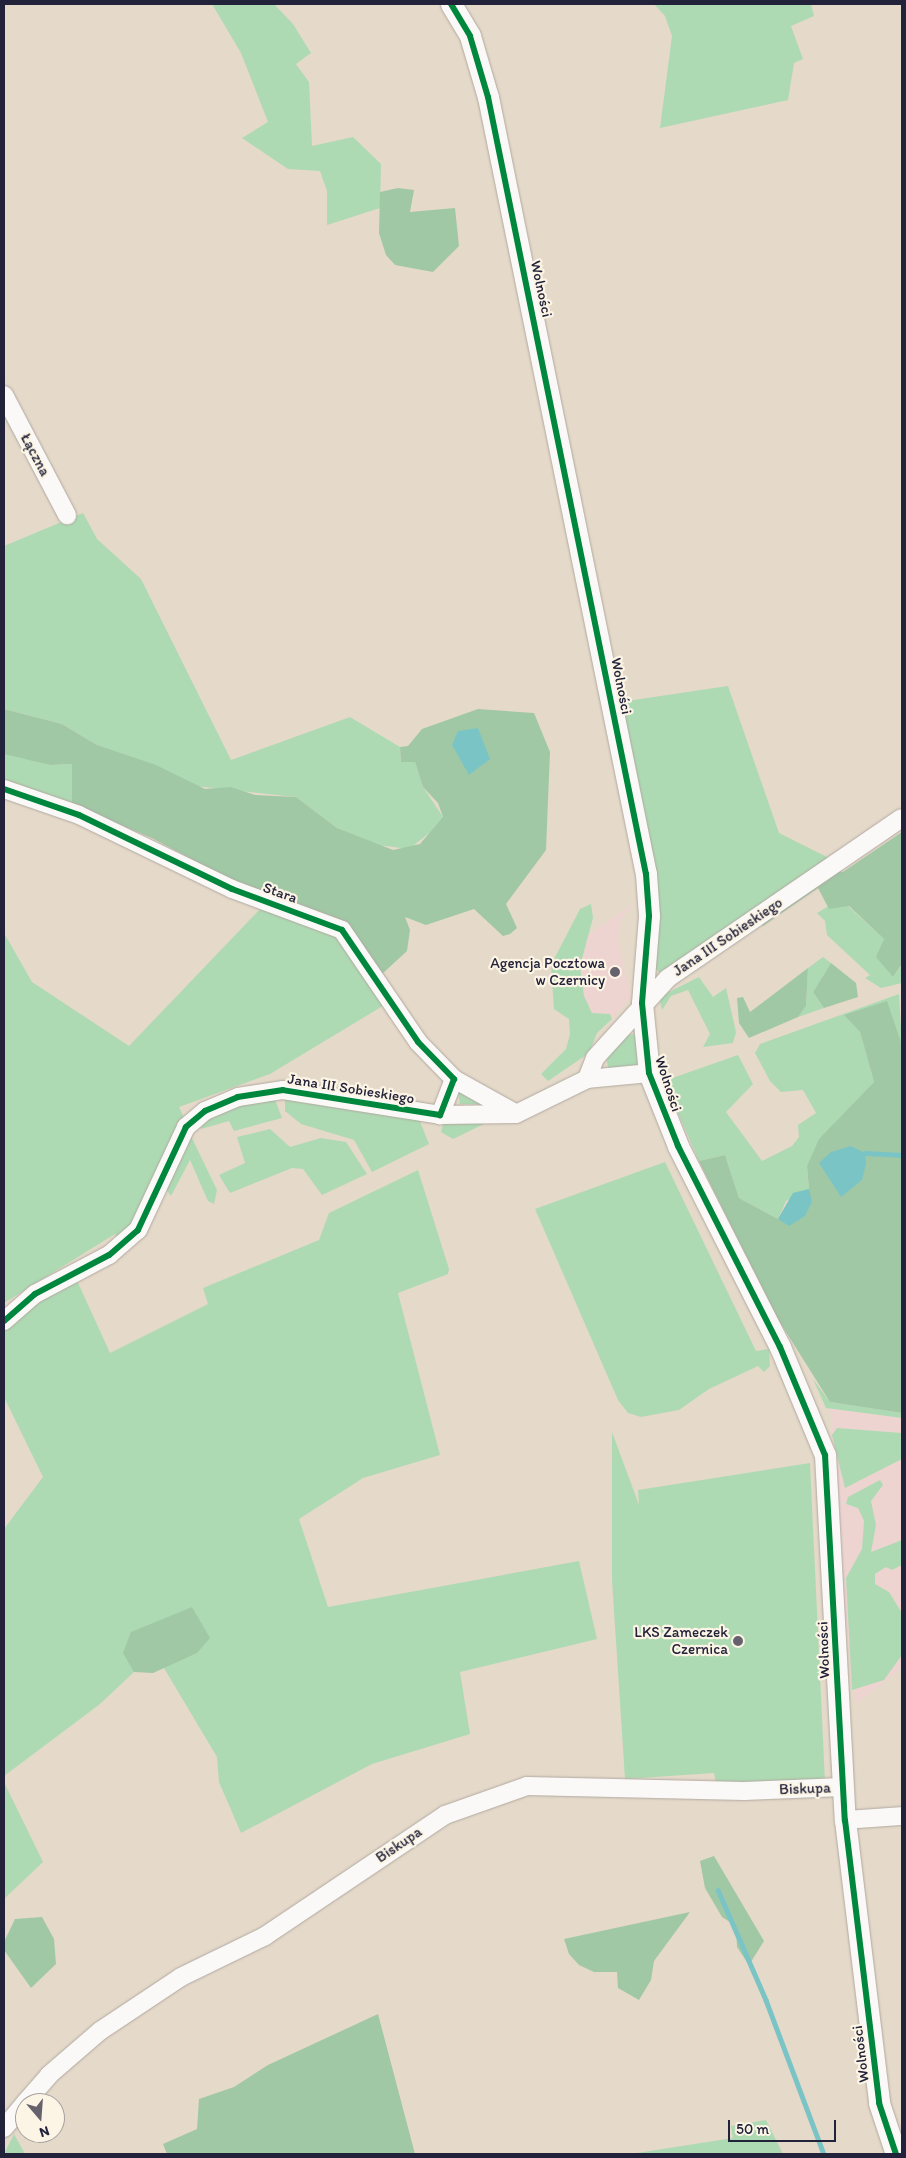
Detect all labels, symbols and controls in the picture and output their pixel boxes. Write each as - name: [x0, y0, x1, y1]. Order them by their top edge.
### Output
- street label: Wolności: [526, 259, 556, 319]
- street label: Łączna: [16, 431, 54, 479]
- street label: Wolności: [607, 656, 635, 716]
- street label: Stara: [261, 879, 299, 907]
- street label: Jana III Sobieskiego: [670, 894, 786, 980]
- place label: Agencja Pocztowa w Czernicy: [490, 954, 605, 989]
- marker: Agencja Pocztowa w Czernicy: [609, 966, 621, 978]
- street label: Wolności: [651, 1054, 685, 1114]
- street label: Jana III Sobieskiego: [286, 1070, 416, 1108]
- street label: Wolności: [814, 1621, 834, 1679]
- place label: LKS Zameczek Czernica: [634, 1623, 728, 1658]
- marker: LKS Zameczek Czernica: [732, 1635, 744, 1647]
- street label: Biskupa: [779, 1779, 831, 1799]
- street label: Biskupa: [373, 1823, 425, 1867]
- street label: Wolności: [849, 2024, 873, 2084]
- north arrow: [15, 2093, 65, 2143]
- scale bar: [731, 2110, 838, 2142]
- text: 50 m: [736, 2120, 769, 2138]
- text: N: [37, 2122, 52, 2141]

